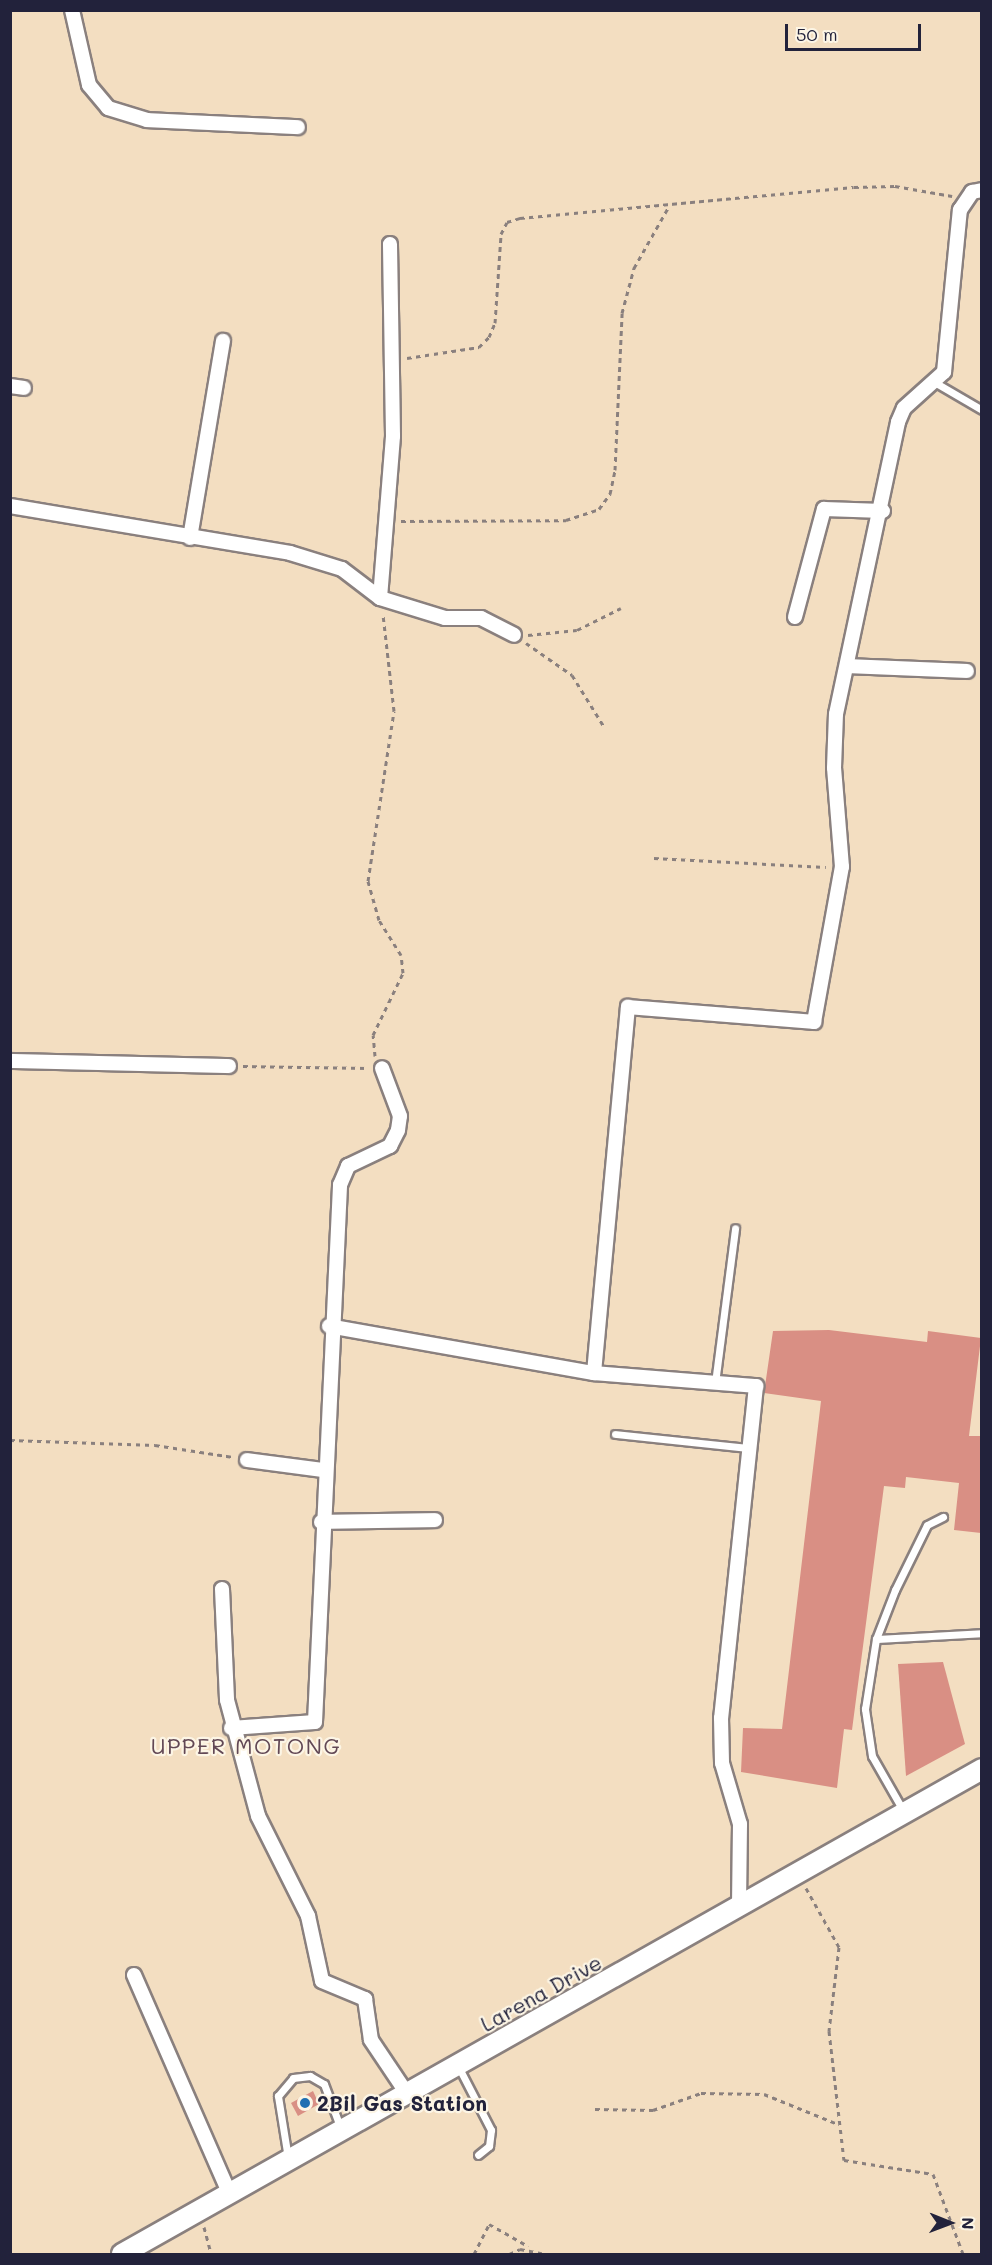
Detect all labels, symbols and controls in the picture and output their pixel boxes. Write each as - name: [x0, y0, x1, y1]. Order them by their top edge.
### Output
- scale bar: [788, 12, 924, 50]
- text: 50 m: [796, 22, 838, 46]
- district label: UPPER MOTONG: [151, 1733, 341, 1759]
- street label: Larena Drive: [476, 1949, 606, 2037]
- place label: 2Bil Gas Station: [317, 2090, 487, 2116]
- marker: 2Bil Gas Station: [298, 2096, 312, 2110]
- north arrow: [920, 2193, 980, 2253]
- text: N: [958, 2217, 979, 2230]

